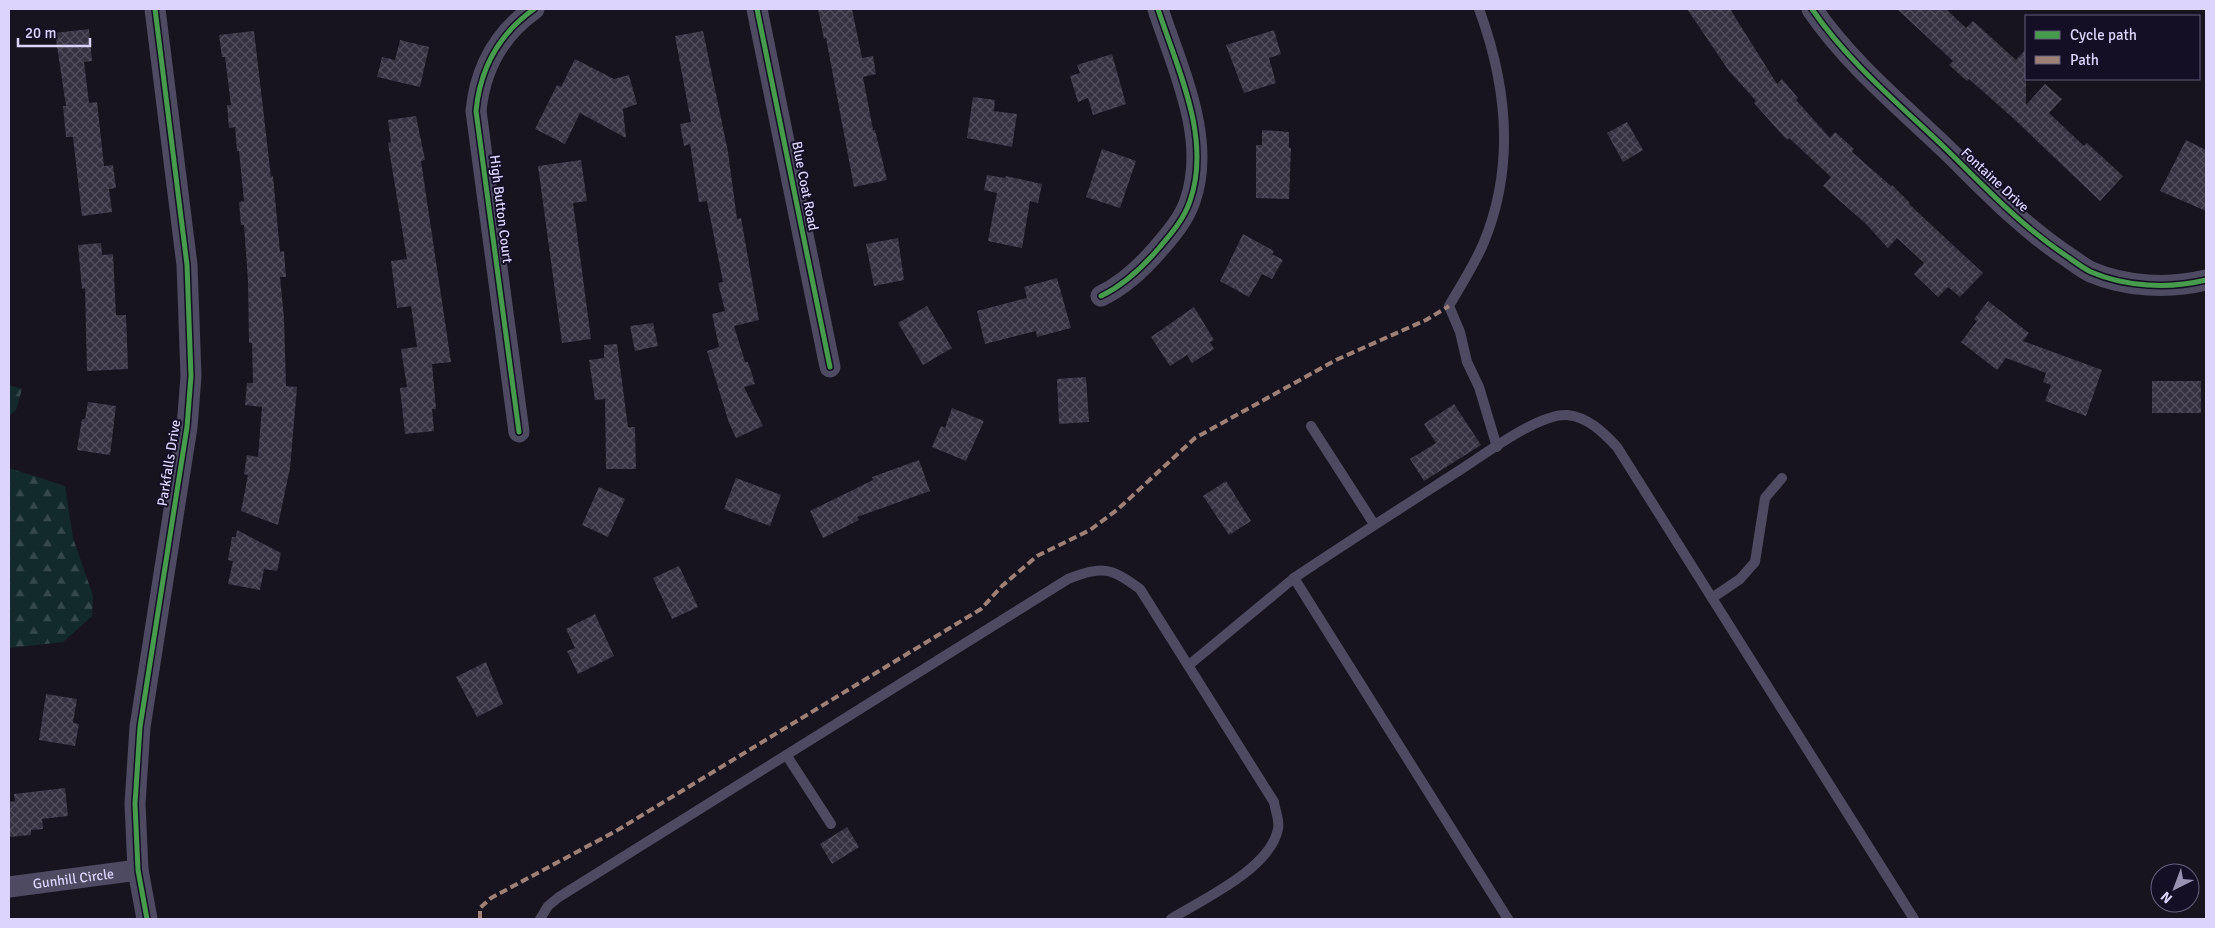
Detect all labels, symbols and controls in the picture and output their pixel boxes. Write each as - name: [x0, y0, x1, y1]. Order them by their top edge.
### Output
- scale bar: [18, 15, 90, 47]
- legend: [2025, 15, 2200, 80]
- text: 20 m: [25, 24, 56, 42]
- text: Cycle path: [2070, 26, 2137, 44]
- text: Path: [2070, 51, 2099, 69]
- street label: Blue Coat Road: [788, 140, 822, 232]
- street label: Fontaine Drive: [1958, 144, 2032, 216]
- street label: High Button Court: [486, 154, 516, 264]
- street label: Parkfalls Drive: [154, 419, 184, 507]
- north arrow: [2150, 863, 2200, 913]
- street label: Gunhill Circle: [32, 865, 115, 892]
- text: N: [2157, 888, 2176, 907]

